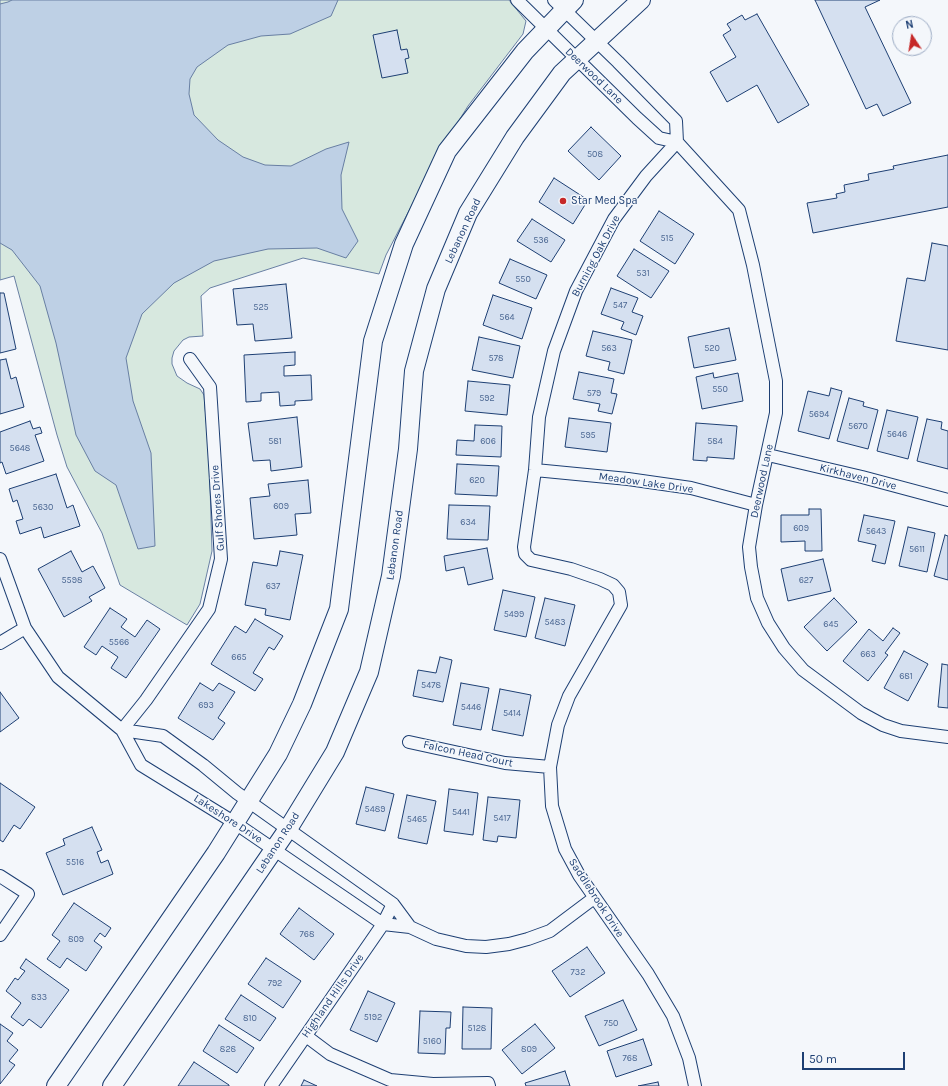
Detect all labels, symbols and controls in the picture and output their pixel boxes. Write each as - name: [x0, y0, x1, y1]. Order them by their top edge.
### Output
- north arrow: [892, 16, 932, 56]
- text: N: [904, 18, 915, 32]
- street label: Deerwood Lane: [562, 45, 626, 107]
- house number: 508: [587, 149, 603, 159]
- place label: Star Med Spa: [571, 194, 638, 208]
- street label: Lebanon Road: [442, 196, 484, 266]
- marker: Star Med Spa: [558, 196, 568, 206]
- street label: Burning Oak Drive: [569, 213, 623, 299]
- house number: 515: [660, 233, 674, 243]
- house number: 536: [533, 235, 549, 245]
- house number: 531: [636, 268, 650, 278]
- house number: 550: [515, 274, 531, 284]
- house number: 547: [613, 300, 627, 310]
- house number: 525: [253, 302, 269, 312]
- house number: 564: [499, 312, 515, 322]
- house number: 563: [601, 343, 617, 353]
- house number: 520: [704, 343, 720, 353]
- house number: 578: [489, 353, 503, 363]
- house number: 550: [712, 384, 728, 394]
- house number: 579: [587, 388, 601, 398]
- house number: 592: [479, 393, 495, 403]
- house number: 5694: [809, 409, 829, 419]
- house number: 5670: [848, 421, 868, 431]
- house number: 5646: [887, 429, 907, 439]
- house number: 595: [580, 430, 596, 440]
- house number: 581: [268, 436, 282, 446]
- house number: 606: [480, 436, 496, 446]
- house number: 584: [707, 436, 723, 446]
- house number: 5648: [10, 443, 30, 453]
- street label: Deerwood Lane: [748, 443, 776, 519]
- street label: Kirkhaven Drive: [818, 461, 898, 493]
- street label: Gulf Shores Drive: [208, 465, 228, 551]
- street label: Meadow Lake Drive: [598, 470, 694, 496]
- house number: 620: [469, 475, 485, 485]
- house number: 609: [273, 501, 289, 511]
- house number: 5630: [33, 502, 53, 512]
- street label: Lebanon Road: [384, 509, 406, 581]
- house number: 634: [460, 517, 476, 527]
- house number: 609: [793, 523, 809, 533]
- house number: 5643: [866, 526, 886, 536]
- house number: 5611: [909, 544, 925, 554]
- house number: 5598: [62, 575, 82, 585]
- house number: 627: [799, 575, 813, 585]
- house number: 637: [266, 581, 280, 591]
- house number: 5499: [504, 609, 524, 619]
- house number: 5483: [545, 617, 565, 627]
- house number: 645: [823, 619, 839, 629]
- house number: 5566: [109, 637, 129, 647]
- house number: 663: [860, 649, 876, 659]
- house number: 665: [231, 652, 247, 662]
- house number: 681: [899, 671, 913, 681]
- house number: 5478: [421, 680, 441, 690]
- house number: 693: [198, 700, 214, 710]
- house number: 5446: [461, 702, 481, 712]
- house number: 5414: [503, 708, 521, 718]
- street label: Falcon Head Court: [422, 738, 514, 770]
- street label: Lakeshore Drive: [191, 792, 265, 846]
- house number: 5489: [365, 804, 385, 814]
- house number: 5441: [452, 807, 470, 817]
- street label: Lebanon Road: [253, 810, 303, 876]
- house number: 5417: [493, 813, 511, 823]
- house number: 5465: [407, 814, 427, 824]
- street label: Saddlebrook Drive: [566, 856, 626, 940]
- house number: 5516: [66, 857, 84, 867]
- house number: 768: [300, 929, 314, 939]
- house number: 809: [68, 934, 84, 944]
- street label: Highland Hills Drive: [299, 952, 367, 1040]
- house number: 732: [571, 967, 585, 977]
- house number: 792: [268, 978, 282, 988]
- house number: 833: [31, 992, 47, 1002]
- house number: 5192: [364, 1012, 382, 1022]
- house number: 810: [243, 1013, 257, 1023]
- house number: 750: [604, 1018, 618, 1028]
- house number: 5128: [468, 1023, 486, 1033]
- house number: 5160: [423, 1036, 441, 1046]
- house number: 828: [220, 1044, 236, 1054]
- house number: 809: [521, 1044, 537, 1054]
- scale bar: [804, 1044, 907, 1070]
- text: 50 m: [809, 1052, 837, 1066]
- house number: 768: [623, 1053, 637, 1063]

